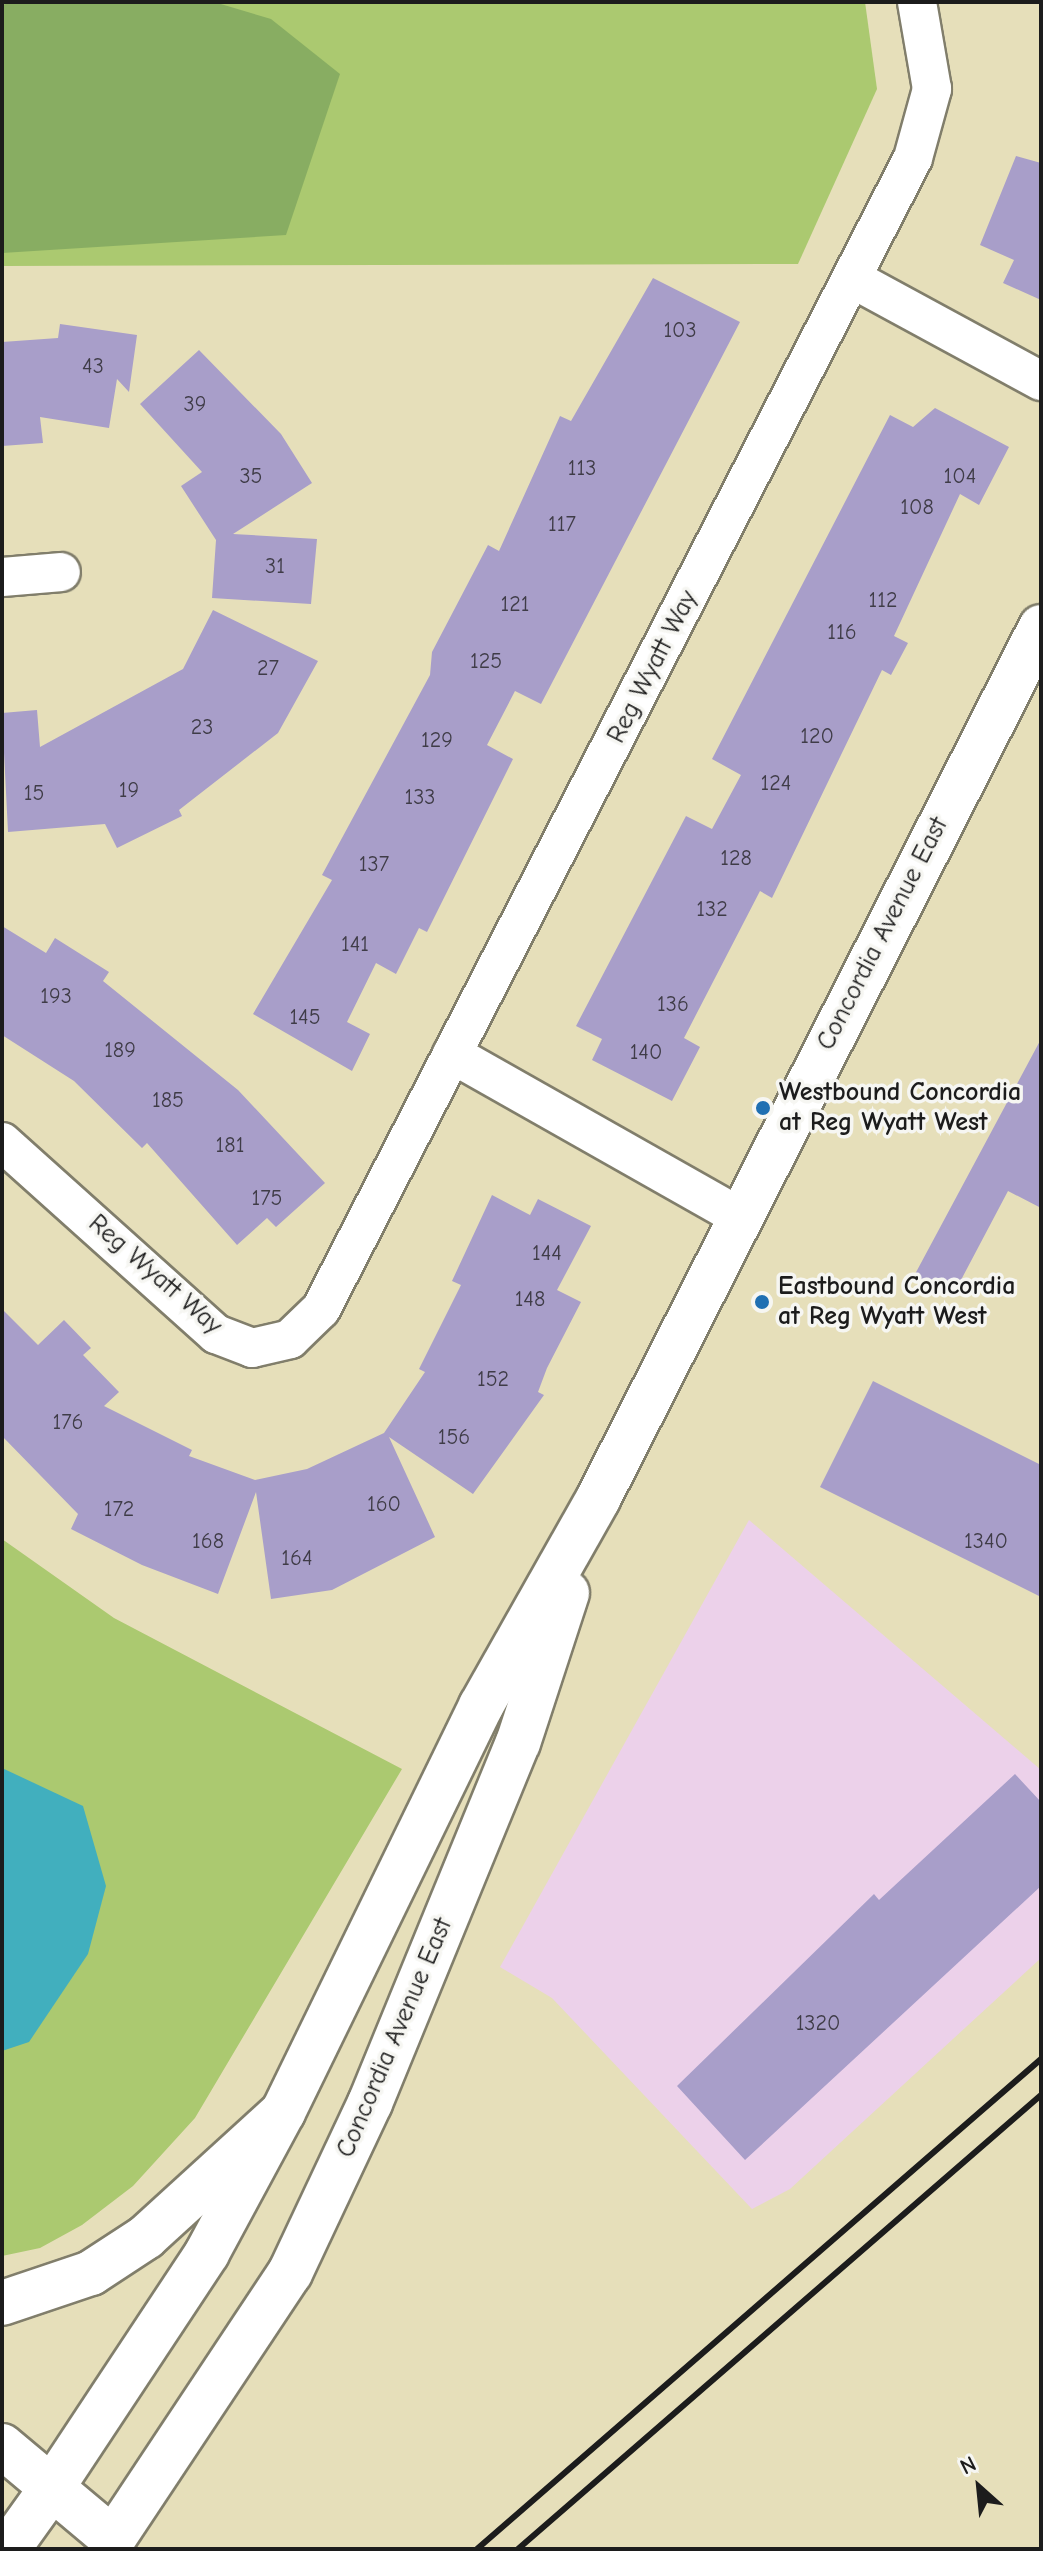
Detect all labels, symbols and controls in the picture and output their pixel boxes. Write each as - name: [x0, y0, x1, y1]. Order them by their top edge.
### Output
- house number: 103: [663, 318, 697, 344]
- house number: 43: [82, 354, 104, 380]
- house number: 39: [184, 392, 206, 418]
- house number: 113: [568, 456, 596, 482]
- house number: 35: [239, 464, 263, 490]
- house number: 104: [944, 464, 976, 490]
- house number: 108: [900, 495, 934, 521]
- house number: 117: [548, 512, 576, 538]
- house number: 31: [265, 554, 285, 580]
- street label: Reg Wyatt Way: [601, 585, 705, 749]
- house number: 112: [869, 588, 897, 614]
- house number: 121: [501, 592, 529, 618]
- house number: 116: [827, 620, 857, 646]
- house number: 125: [470, 649, 502, 675]
- house number: 27: [257, 656, 279, 682]
- house number: 23: [191, 715, 213, 741]
- house number: 120: [800, 724, 834, 750]
- house number: 129: [421, 728, 453, 754]
- house number: 124: [761, 771, 791, 797]
- house number: 19: [119, 778, 139, 804]
- house number: 15: [24, 781, 44, 807]
- house number: 133: [405, 785, 435, 811]
- street label: Concordia Avenue East: [811, 812, 955, 1056]
- house number: 128: [720, 846, 752, 872]
- house number: 137: [359, 852, 389, 878]
- house number: 132: [696, 897, 728, 923]
- house number: 141: [341, 932, 369, 958]
- house number: 193: [40, 984, 72, 1010]
- house number: 136: [657, 992, 689, 1018]
- house number: 145: [289, 1005, 321, 1031]
- house number: 189: [104, 1038, 136, 1064]
- house number: 140: [630, 1040, 662, 1066]
- place label: Westbound Concordia at Reg Wyatt West: [779, 1077, 1021, 1138]
- house number: 185: [152, 1088, 184, 1114]
- marker: Westbound Concordia at Reg Wyatt West: [754, 1099, 772, 1117]
- house number: 181: [216, 1133, 244, 1159]
- house number: 175: [251, 1186, 283, 1212]
- street label: Reg Wyatt Way: [82, 1208, 228, 1342]
- house number: 144: [532, 1241, 562, 1267]
- place label: Eastbound Concordia at Reg Wyatt West: [778, 1271, 1015, 1332]
- house number: 148: [515, 1287, 545, 1313]
- marker: Eastbound Concordia at Reg Wyatt West: [753, 1293, 771, 1311]
- house number: 152: [477, 1367, 509, 1393]
- house number: 176: [53, 1410, 83, 1436]
- house number: 156: [438, 1425, 470, 1451]
- house number: 160: [367, 1492, 401, 1518]
- house number: 172: [104, 1497, 134, 1523]
- house number: 168: [192, 1529, 224, 1555]
- house number: 1340: [964, 1529, 1008, 1555]
- house number: 164: [281, 1546, 313, 1572]
- street label: Concordia Avenue East: [330, 1914, 460, 2162]
- house number: 1320: [796, 2011, 840, 2037]
- north arrow: [939, 2447, 1019, 2527]
- text: N: [956, 2451, 980, 2480]

